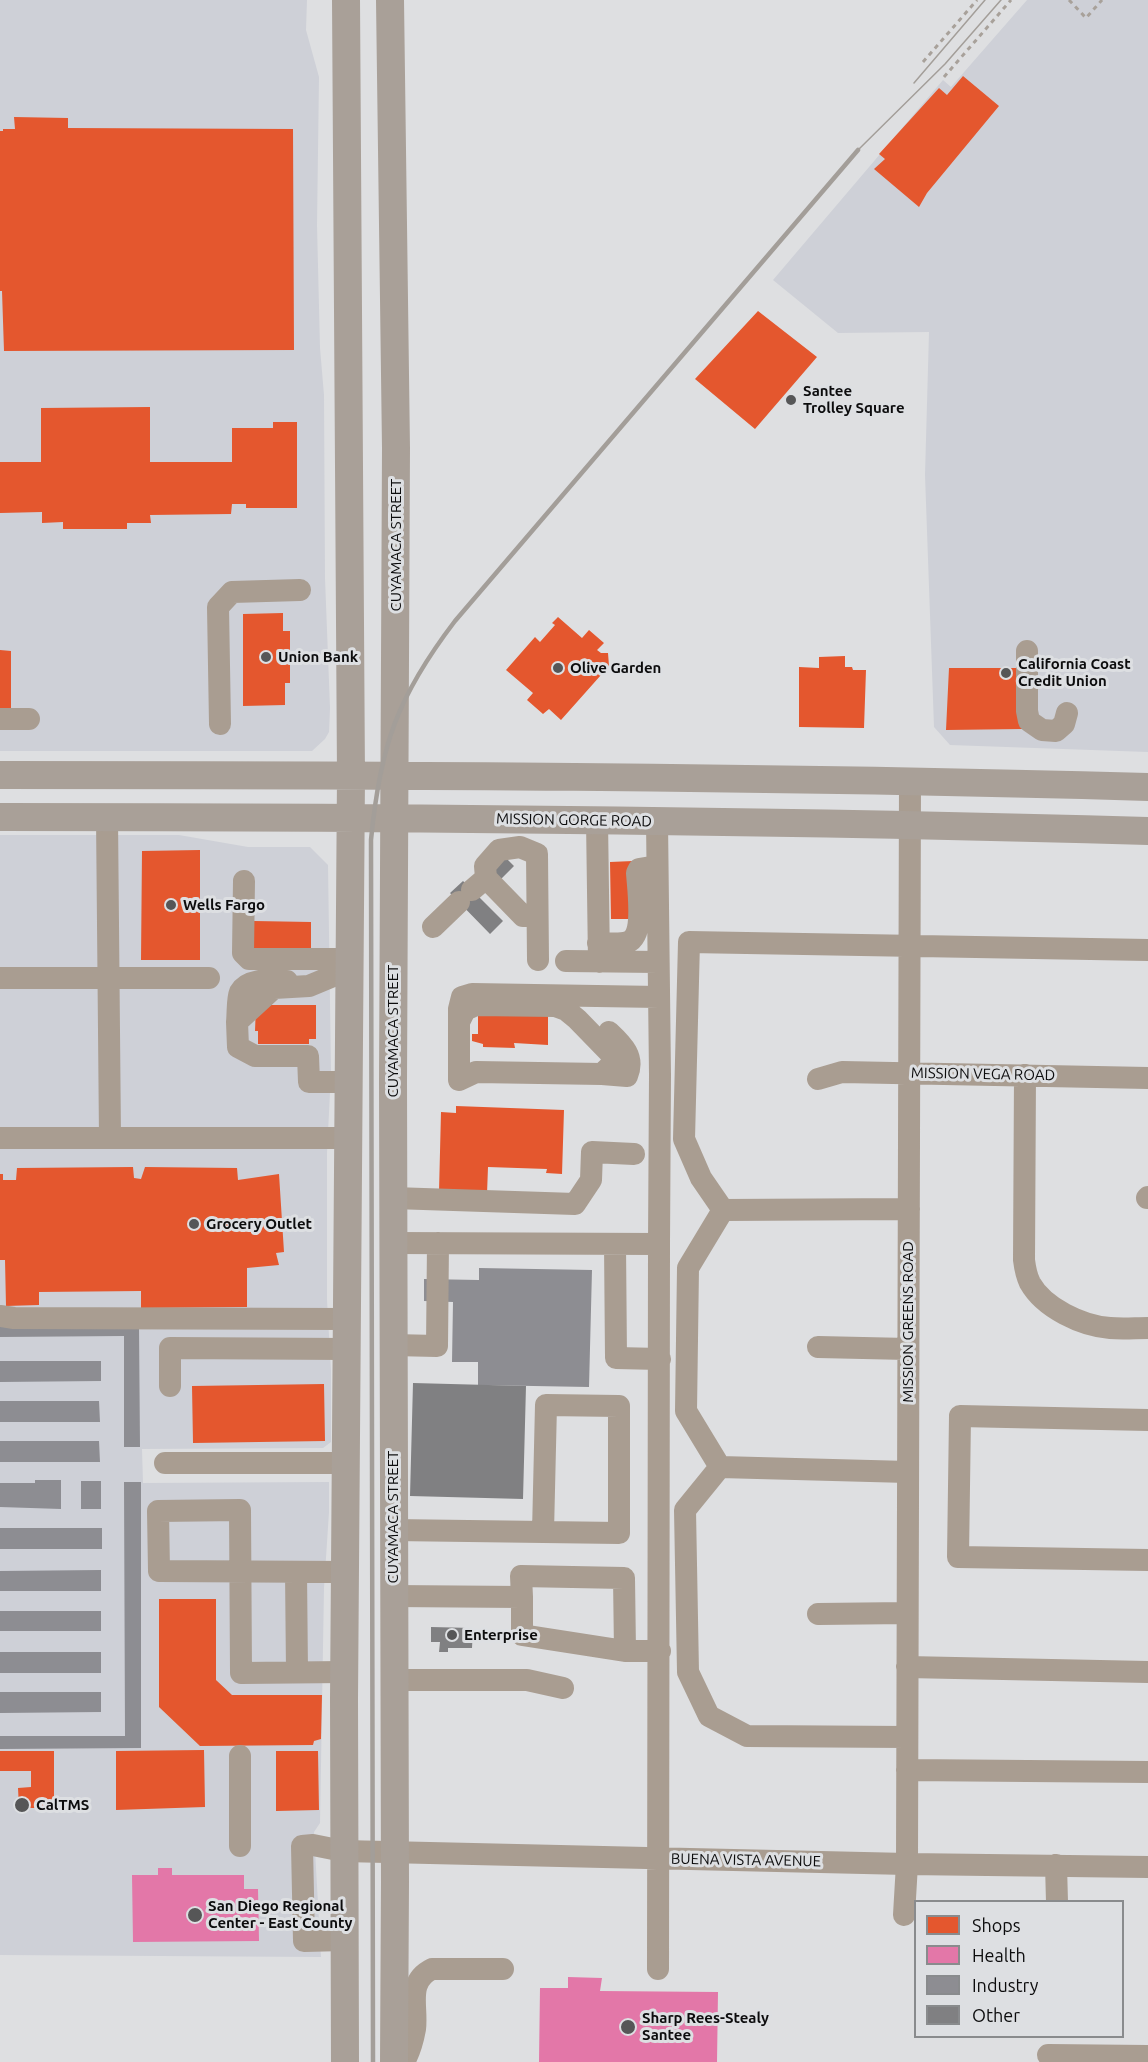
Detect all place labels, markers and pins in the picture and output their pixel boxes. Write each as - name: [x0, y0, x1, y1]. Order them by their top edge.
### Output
- place label: Santee Trolley Square: [803, 382, 905, 417]
- marker: Santee Trolley Square: [784, 393, 798, 407]
- place label: Union Bank: [278, 648, 358, 666]
- marker: Union Bank: [259, 650, 273, 664]
- place label: California Coast Credit Union: [1018, 655, 1131, 690]
- place label: Olive Garden: [570, 659, 661, 677]
- marker: Olive Garden: [551, 661, 565, 675]
- marker: California Coast Credit Union: [999, 666, 1013, 680]
- place label: Wells Fargo: [183, 896, 265, 914]
- marker: Wells Fargo: [164, 898, 178, 912]
- place label: Grocery Outlet: [206, 1215, 312, 1233]
- marker: Grocery Outlet: [187, 1217, 201, 1231]
- place label: Enterprise: [464, 1626, 538, 1644]
- marker: Enterprise: [445, 1628, 459, 1642]
- marker: CalTMS: [13, 1796, 31, 1814]
- place label: CalTMS: [36, 1796, 89, 1814]
- place label: San Diego Regional Center - East County: [208, 1897, 353, 1932]
- marker: San Diego Regional Center - East County: [186, 1906, 204, 1924]
- place label: Sharp Rees-Stealy Santee: [642, 2009, 769, 2044]
- marker: Sharp Rees-Stealy Santee: [619, 2018, 637, 2036]

